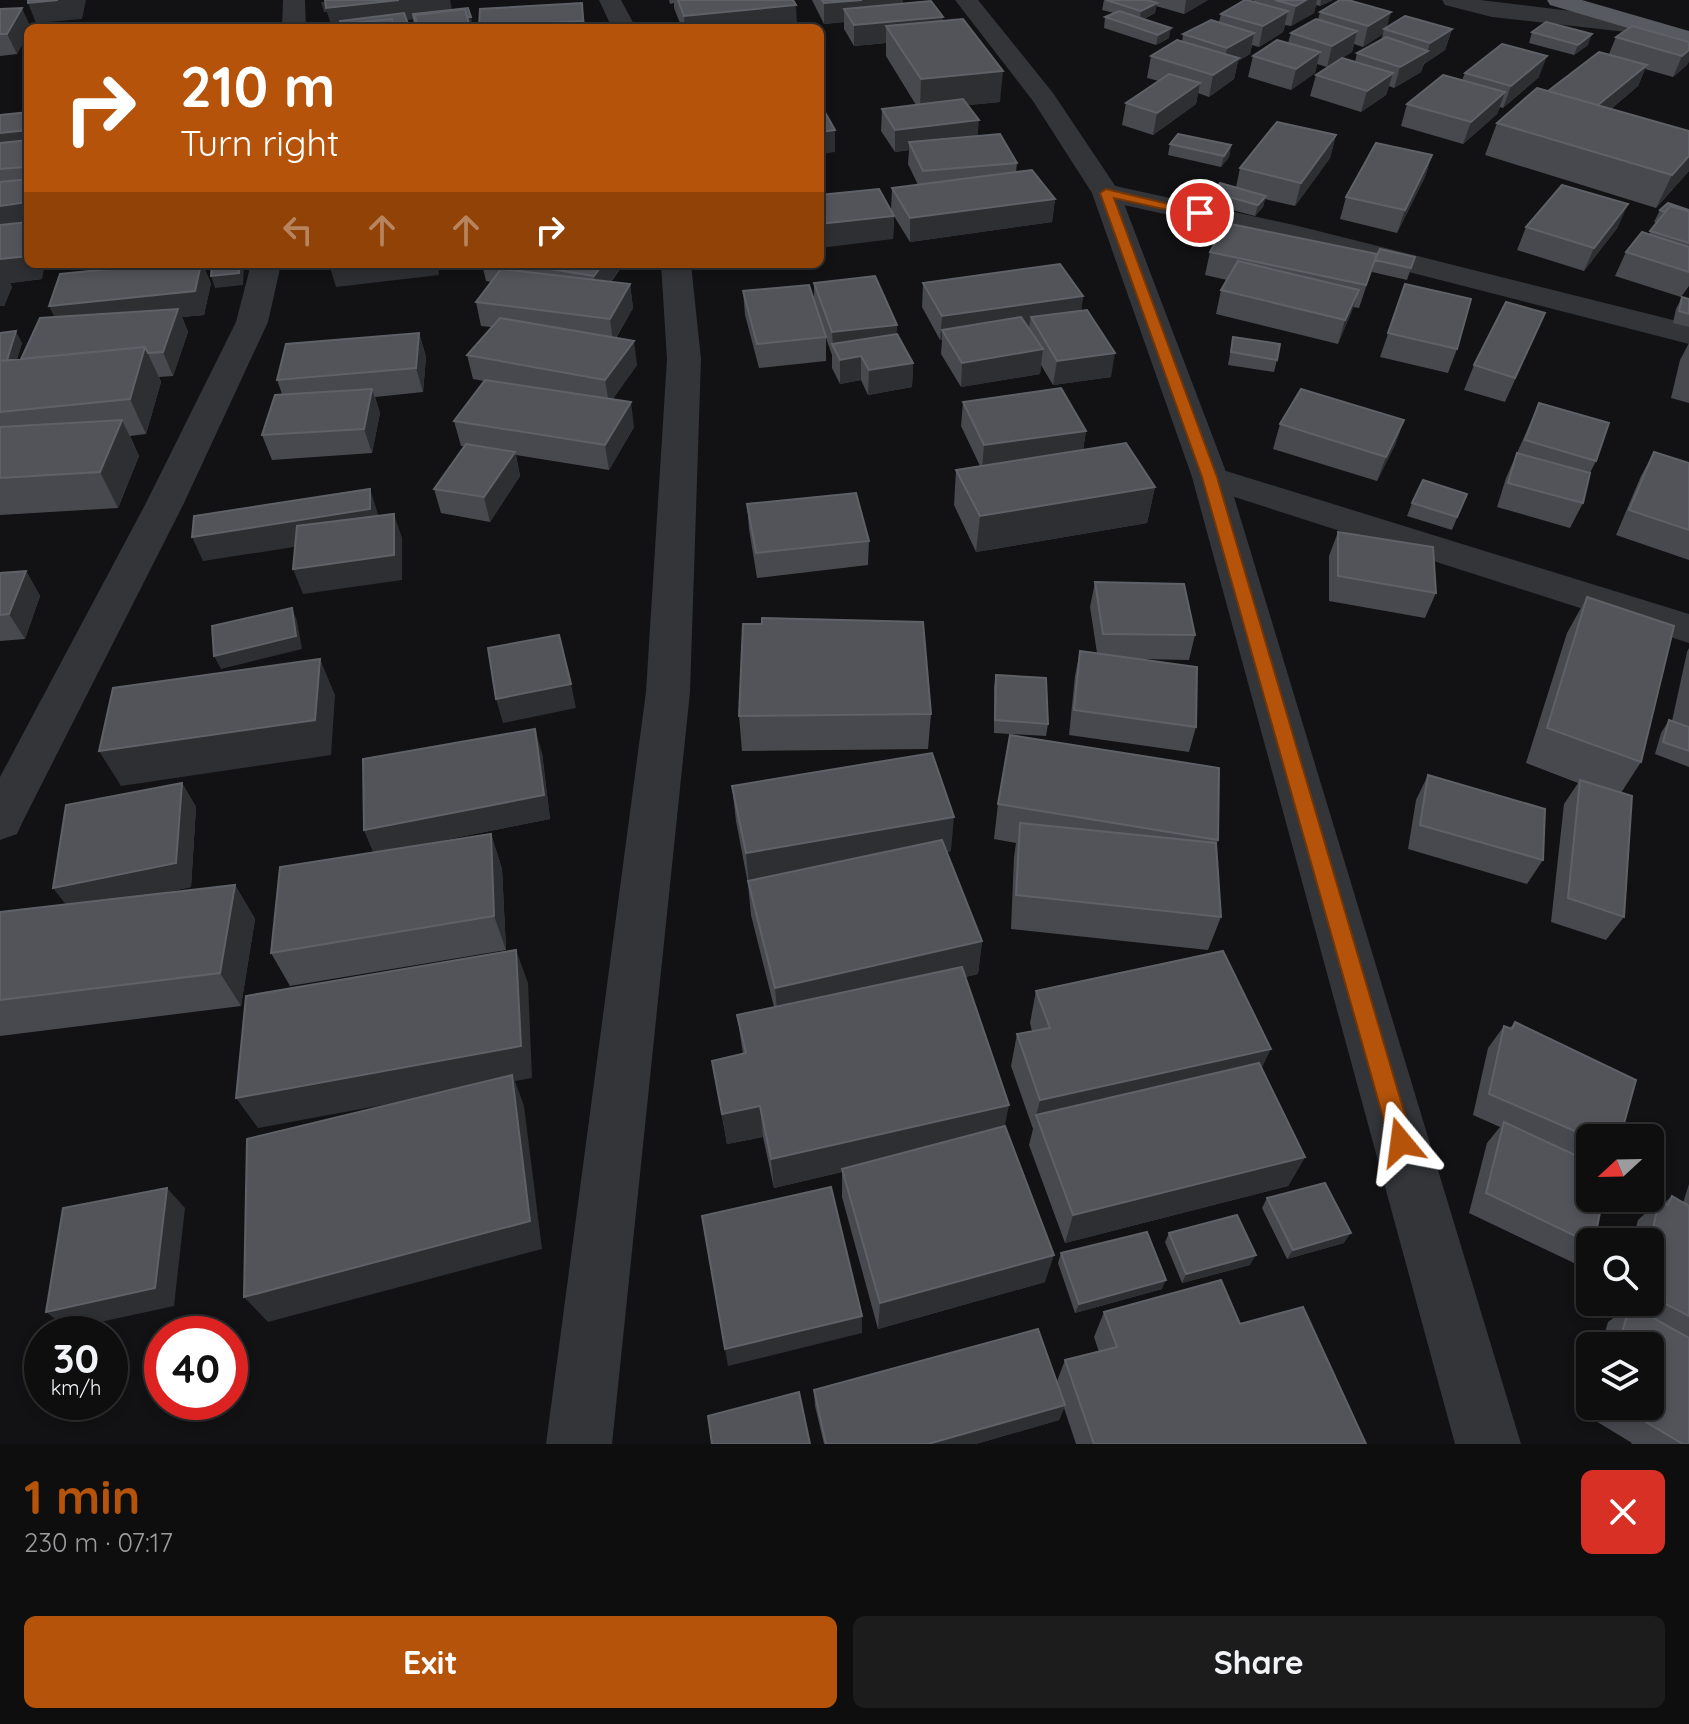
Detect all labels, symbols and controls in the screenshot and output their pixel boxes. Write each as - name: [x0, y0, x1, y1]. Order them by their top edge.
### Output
- text: 210 m: [180, 51, 335, 121]
- icon: right: [48, 56, 152, 160]
- text: Turn right: [180, 120, 339, 165]
- pin: [1166, 179, 1234, 247]
- icon: arrive: [1178, 191, 1222, 235]
- icon: left: [276, 208, 320, 252]
- icon: ahead: [360, 208, 404, 252]
- icon: ahead: [444, 208, 488, 252]
- icon: right: [528, 208, 572, 252]
- position arrow: [1359, 1100, 1443, 1184]
- north arrow: [1576, 1124, 1664, 1212]
- map controls: [1576, 1124, 1664, 1420]
- button: search: [1576, 1228, 1664, 1316]
- speed limit sign: 40: [144, 1316, 248, 1420]
- button: layers: [1576, 1332, 1664, 1420]
- text: 30: [53, 1333, 99, 1383]
- text: km/h: [51, 1375, 101, 1400]
- text: 1 min: [24, 1466, 140, 1526]
- button: close: [1581, 1470, 1665, 1554]
- text: 230 m · 07:17: [24, 1526, 173, 1559]
- button: Exit: [24, 1616, 837, 1708]
- button: Share: [853, 1616, 1665, 1708]

